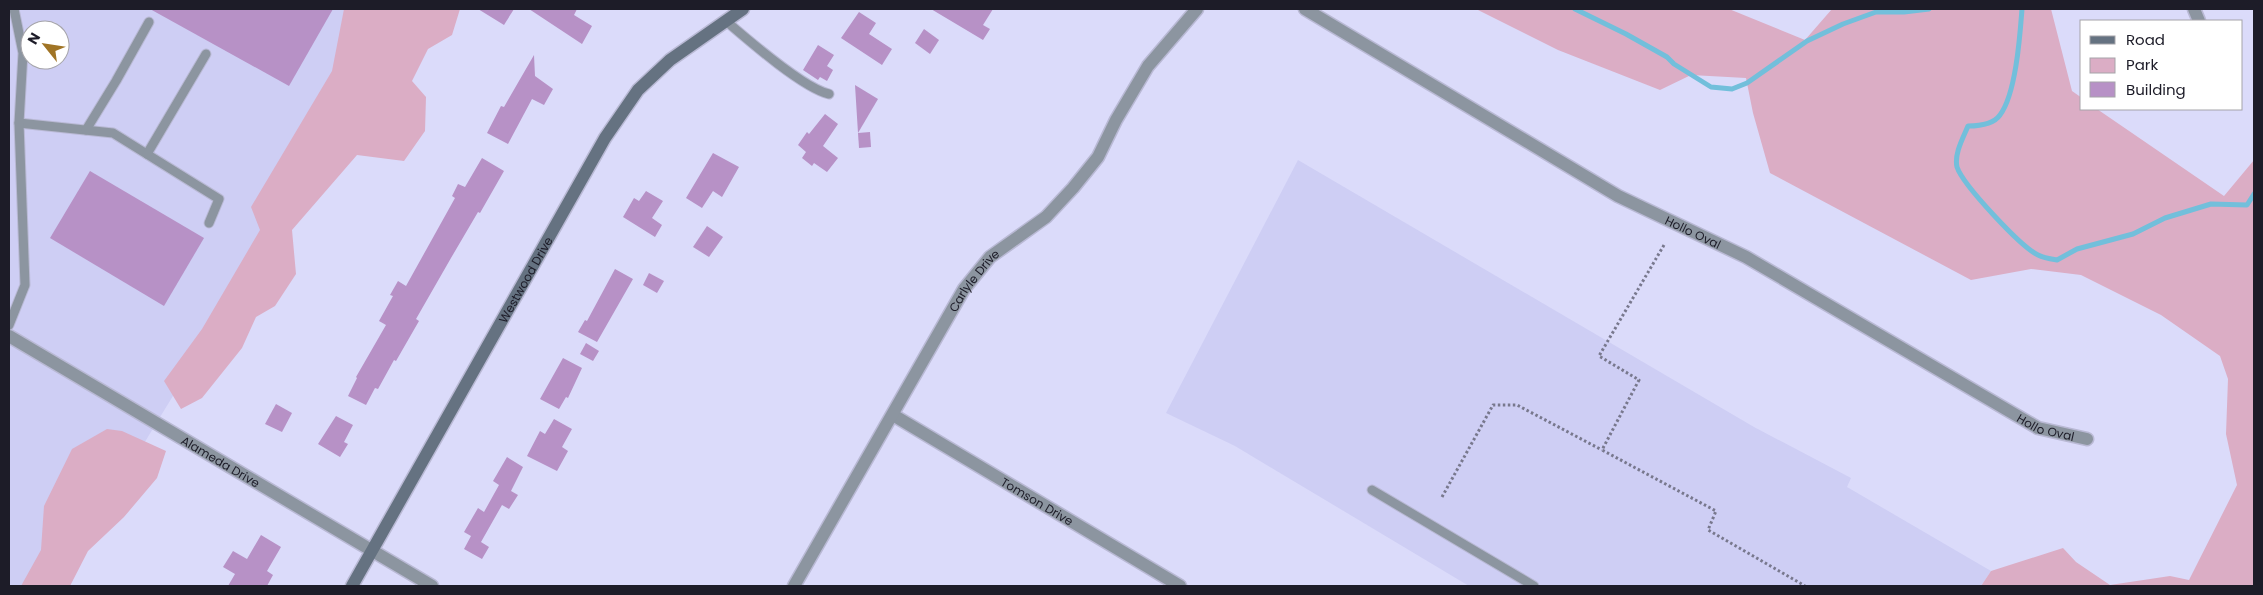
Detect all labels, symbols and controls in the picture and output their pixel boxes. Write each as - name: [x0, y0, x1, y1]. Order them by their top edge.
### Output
- north arrow: [20, 20, 70, 70]
- legend: [2080, 20, 2243, 110]
- text: N: [22, 29, 45, 48]
- text: Road: [2126, 29, 2165, 50]
- text: Park: [2126, 54, 2158, 75]
- text: Building: [2126, 79, 2186, 100]
- street label: Hollo Oval: [1663, 211, 1724, 252]
- street label: Westwood Drive: [494, 233, 556, 326]
- street label: Carlyle Drive: [944, 245, 1002, 315]
- street label: Hollo Oval: [2014, 409, 2076, 444]
- street label: Alameda Drive: [178, 431, 263, 491]
- street label: Tomson Drive: [998, 473, 1077, 529]

